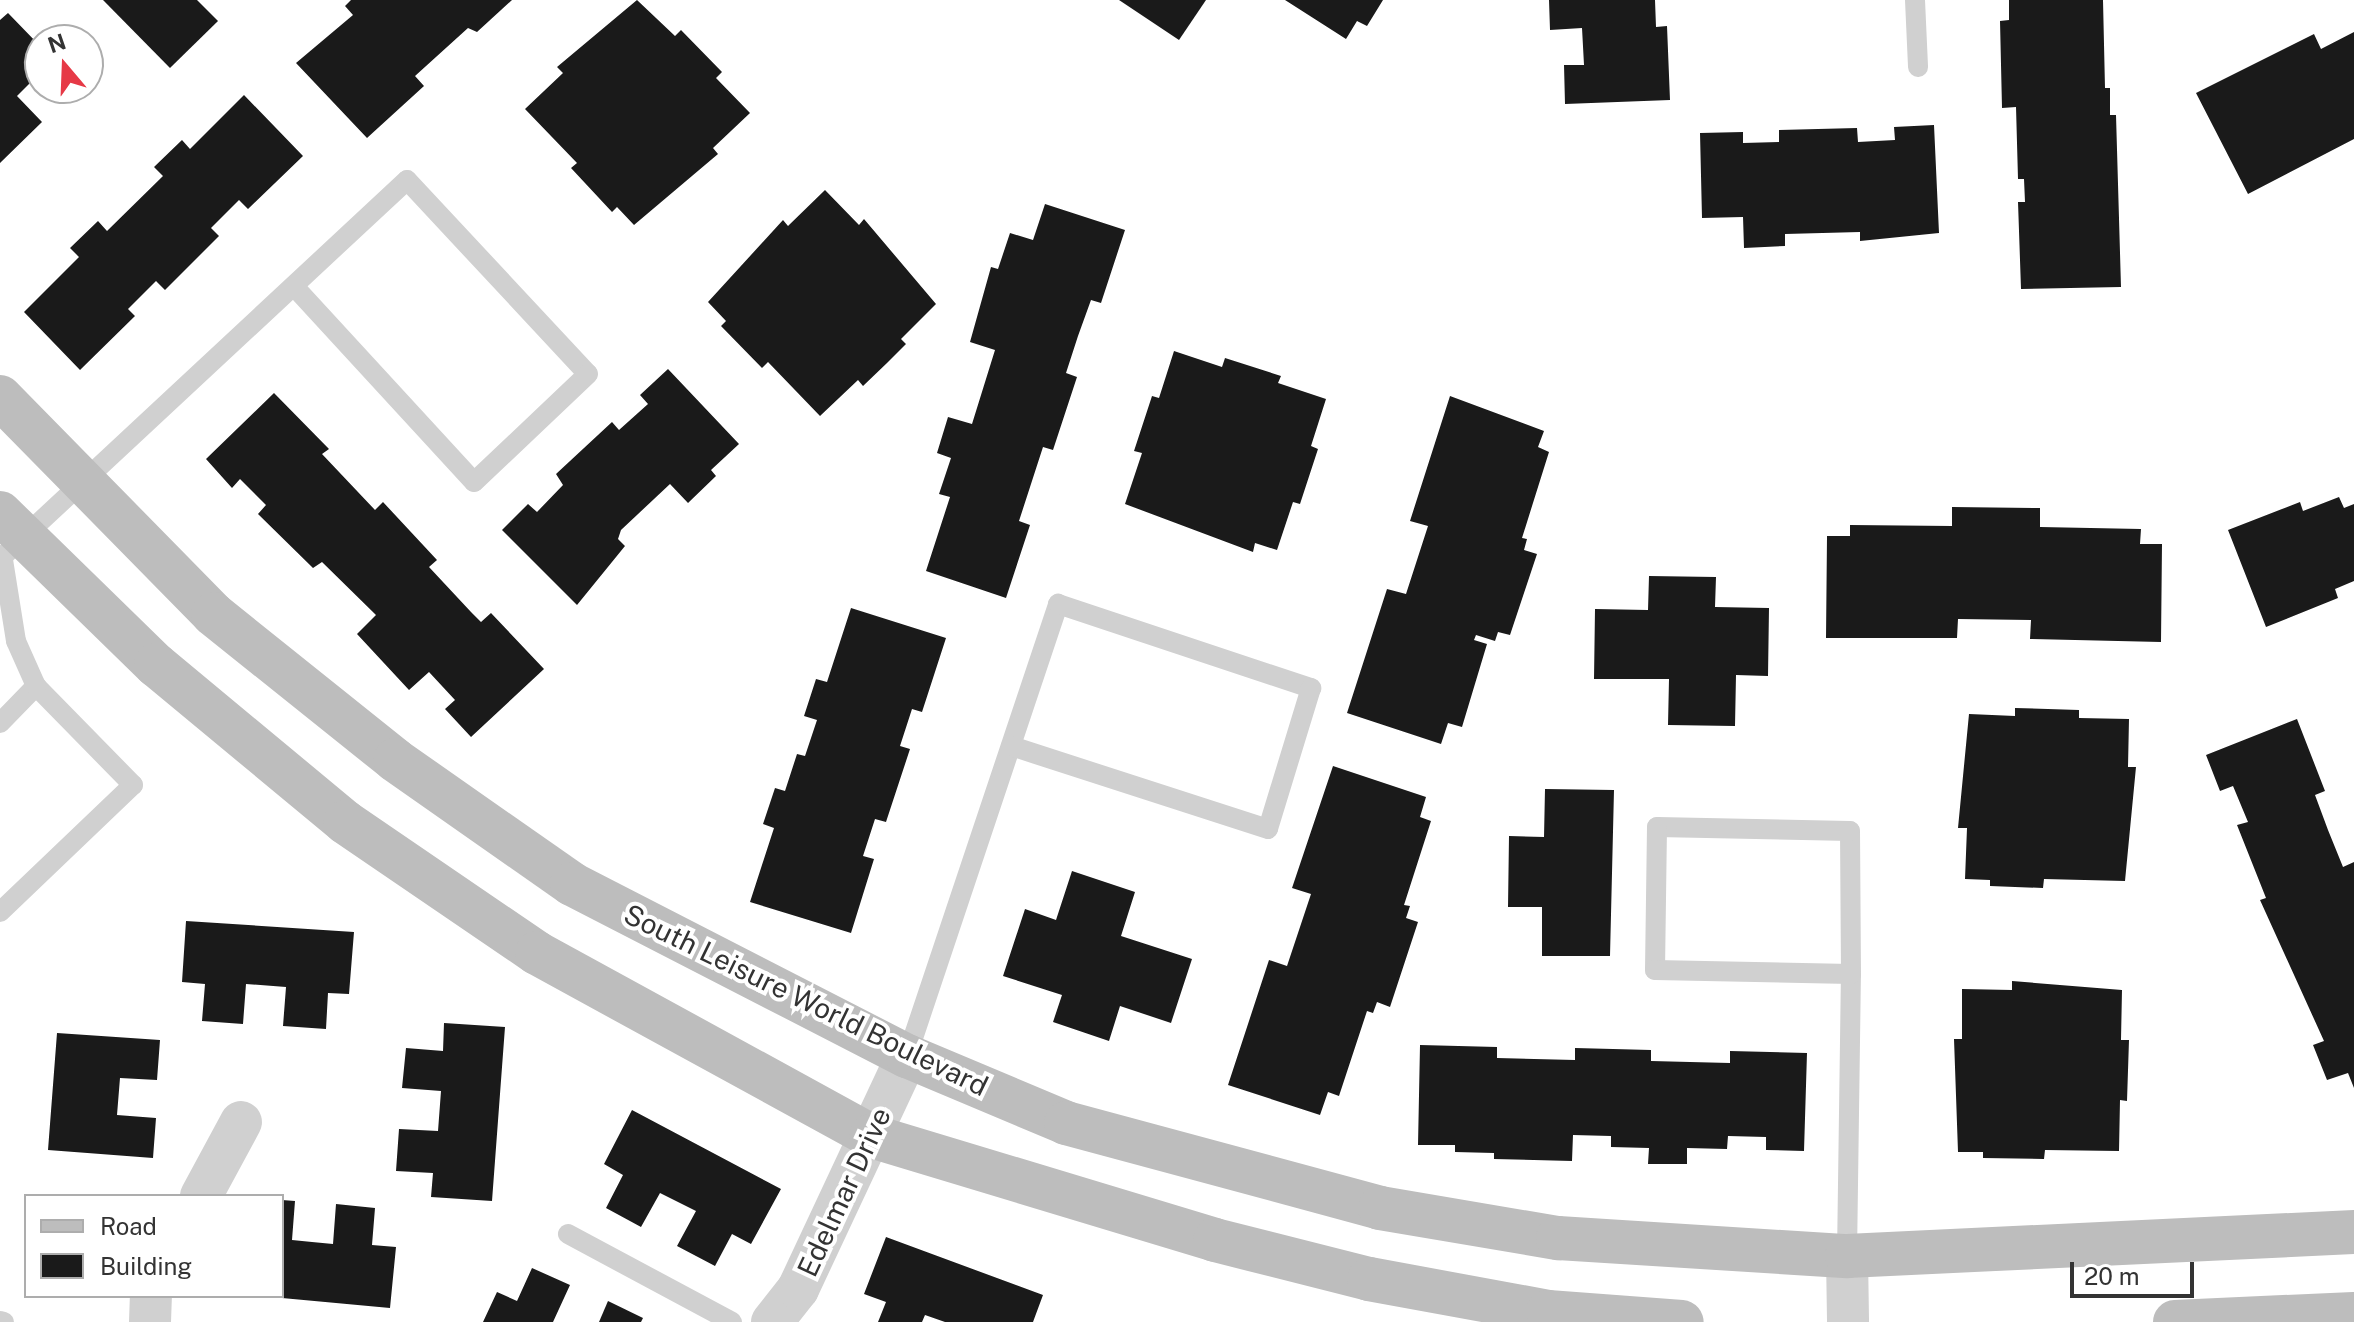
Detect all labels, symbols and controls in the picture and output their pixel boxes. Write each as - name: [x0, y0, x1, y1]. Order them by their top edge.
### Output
- north arrow: [24, 24, 104, 104]
- text: N: [44, 28, 69, 58]
- street label: South Leisure World Boulevard: [618, 897, 994, 1103]
- street label: Edelmar Drive: [790, 1102, 898, 1282]
- legend: [24, 1194, 284, 1298]
- text: Road: [100, 1212, 157, 1240]
- scale bar: [2074, 1246, 2198, 1296]
- text: Building: [100, 1252, 192, 1280]
- text: 20 m: [2084, 1262, 2140, 1290]

